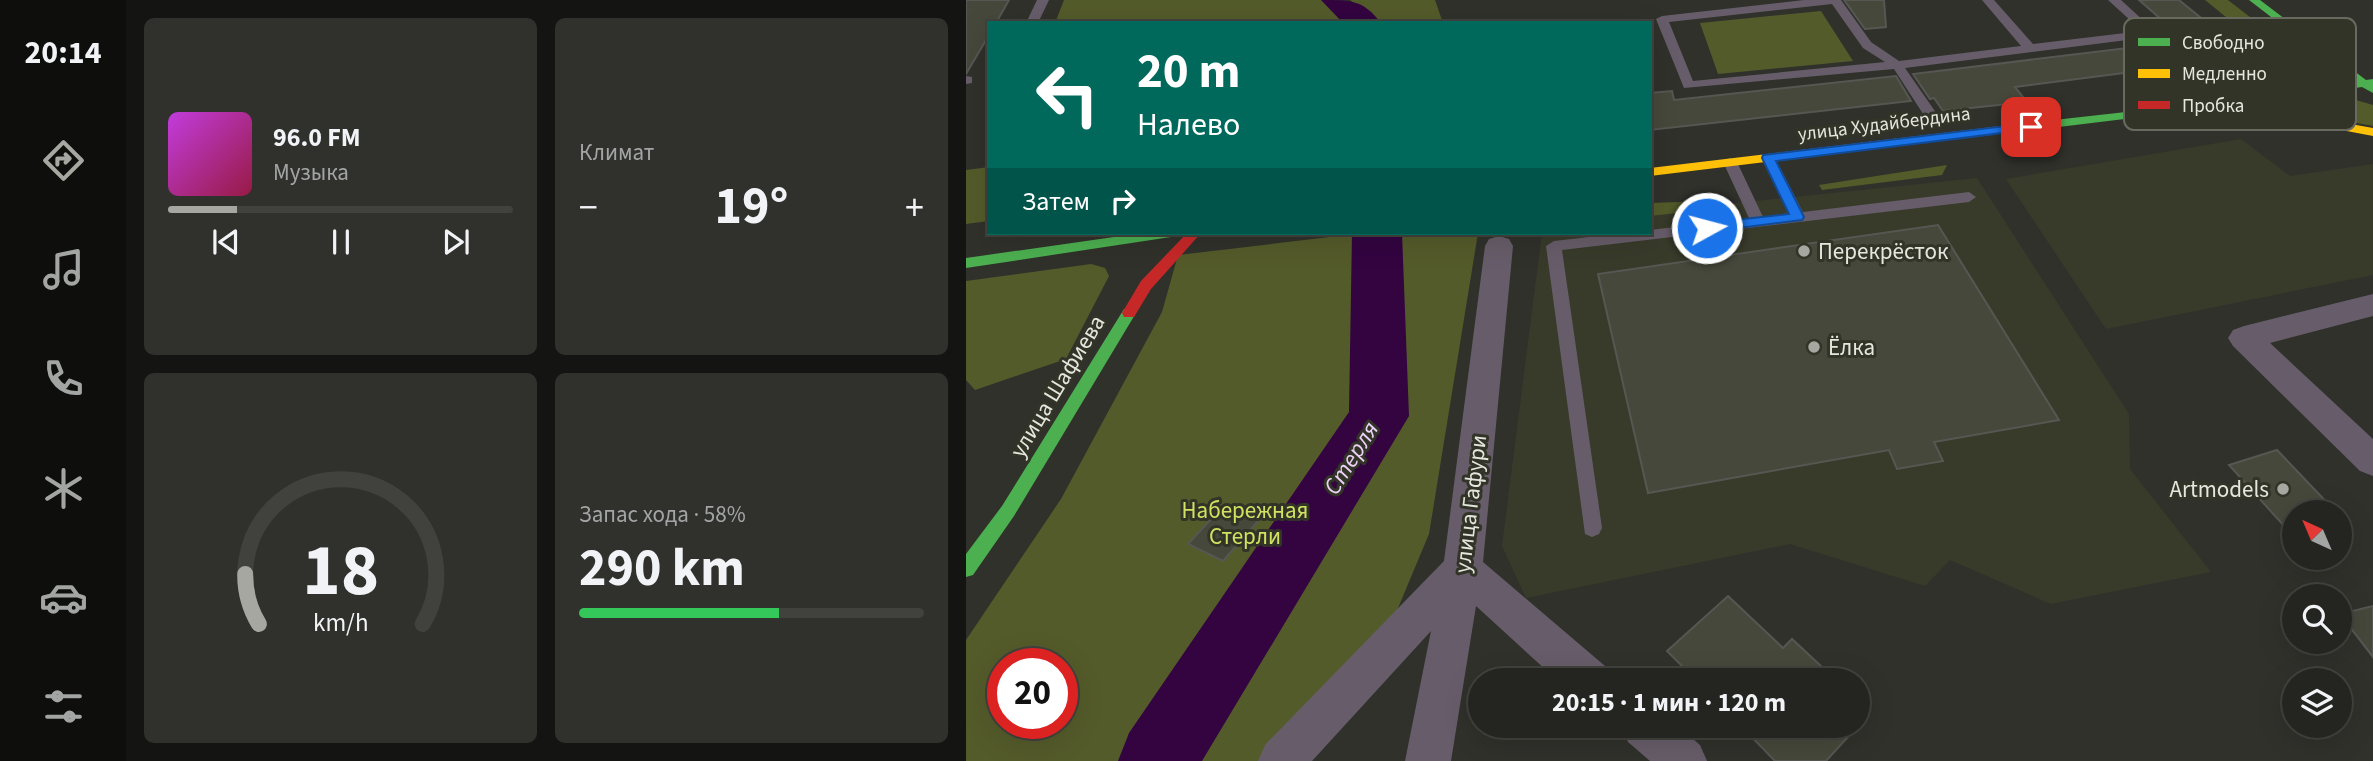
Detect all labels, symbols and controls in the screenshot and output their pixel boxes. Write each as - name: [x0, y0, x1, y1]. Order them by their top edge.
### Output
- legend: [2124, 18, 2356, 130]
- text: 20:14: [24, 30, 102, 76]
- text: Свободно: [2182, 30, 2265, 57]
- text: 20 m: [1137, 37, 1241, 107]
- icon: left: [1022, 49, 1113, 140]
- text: Медленно: [2182, 61, 2267, 88]
- text: Пробка: [2182, 93, 2244, 120]
- pin: [2001, 97, 2061, 157]
- street label: улица Худайбердина: [1796, 101, 1972, 148]
- text: Налево: [1137, 102, 1240, 148]
- icon: arrive: [2012, 108, 2050, 146]
- text: 96.0 FM: [273, 119, 361, 156]
- icon: directions: [39, 136, 88, 185]
- text: Климат: [579, 136, 654, 169]
- text: Музыка: [273, 156, 349, 189]
- text: 19°: [715, 170, 788, 244]
- text: −: [579, 181, 598, 235]
- text: +: [905, 181, 924, 235]
- icon: right: [1104, 182, 1142, 220]
- text: Затем: [1022, 183, 1090, 220]
- position arrow: [1670, 191, 1744, 265]
- icon: previous: [207, 223, 245, 261]
- icon: pause: [322, 223, 360, 261]
- icon: next: [437, 223, 475, 261]
- place label: Перекрёсток: [1818, 235, 1949, 268]
- marker: Перекрёсток: [1796, 243, 1812, 259]
- icon: music: [39, 245, 88, 294]
- street label: улица Шафиева: [1002, 309, 1113, 464]
- place label: Ёлка: [1828, 331, 1875, 364]
- marker: Ёлка: [1806, 339, 1822, 355]
- icon: phone: [39, 354, 88, 403]
- water label: Стерля: [1315, 415, 1388, 502]
- street label: улица Гафури: [1446, 433, 1495, 575]
- icon: climate: [39, 464, 88, 513]
- place label: Artmodels: [2170, 473, 2269, 506]
- marker: Artmodels: [2275, 481, 2291, 497]
- park label: Набережная Стерли: [1182, 494, 1308, 553]
- text: Запас хода · 58%: [579, 498, 746, 531]
- north arrow: [2282, 500, 2352, 570]
- map controls: [2282, 500, 2352, 738]
- text: 18: [302, 519, 379, 623]
- text: 290 km: [579, 532, 745, 606]
- icon: car: [39, 573, 88, 622]
- button: search: [2282, 584, 2352, 654]
- text: km/h: [313, 605, 368, 641]
- speed limit sign: 20: [987, 648, 1078, 739]
- button: layers: [2282, 668, 2352, 738]
- icon: filters: [39, 682, 88, 731]
- text: 20:15 · 1 мин · 120 m: [1552, 684, 1786, 721]

